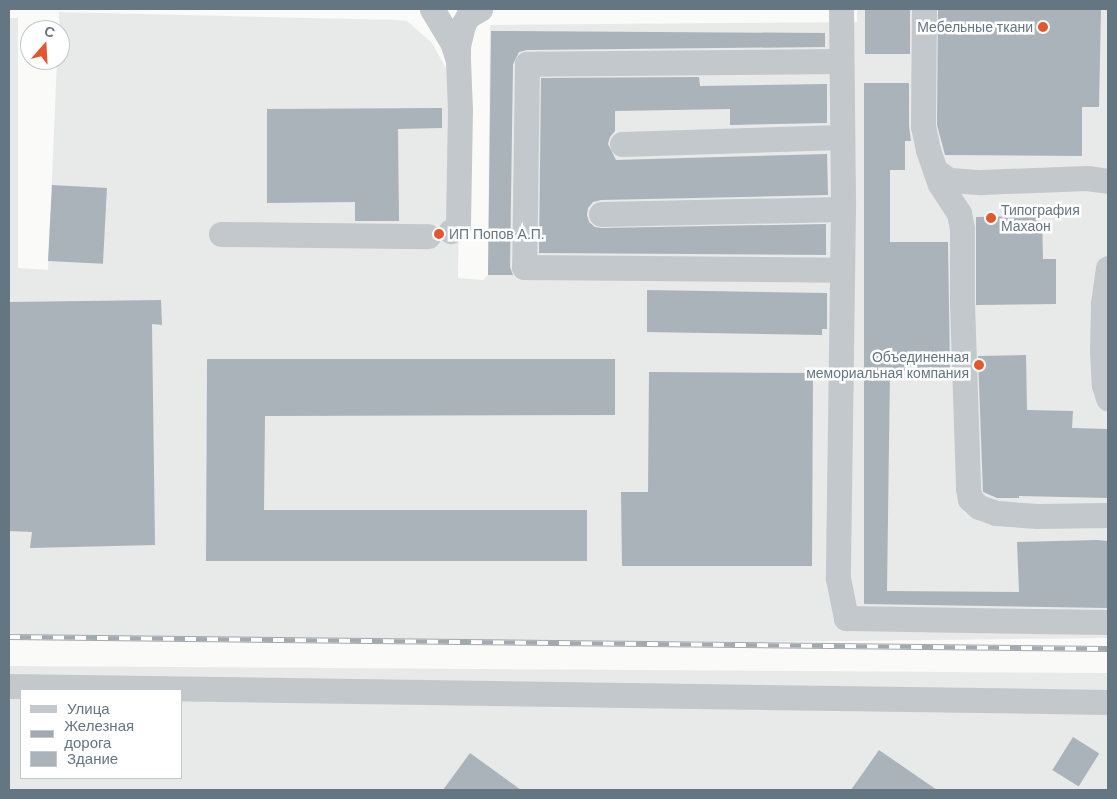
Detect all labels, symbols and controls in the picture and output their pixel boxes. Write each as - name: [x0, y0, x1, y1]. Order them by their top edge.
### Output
- place label: Мебельные ткани: [917, 19, 1033, 35]
- north arrow: [20, 20, 70, 70]
- marker: Мебельные ткани: [1037, 21, 1049, 33]
- text: С: [42, 23, 57, 41]
- place label: Типография Махаон: [1001, 202, 1080, 234]
- marker: Типография Махаон: [985, 212, 997, 224]
- place label: ИП Попов А.П.: [449, 226, 545, 242]
- marker: ИП Попов А.П.: [433, 228, 445, 240]
- place label: Объединенная мемориальная компания: [806, 349, 969, 382]
- marker: Объединенная мемориальная компания: [973, 359, 985, 371]
- legend: [20, 689, 182, 779]
- text: Улица: [67, 700, 110, 717]
- text: Железная дорога: [64, 717, 134, 751]
- text: Здание: [67, 750, 118, 767]

